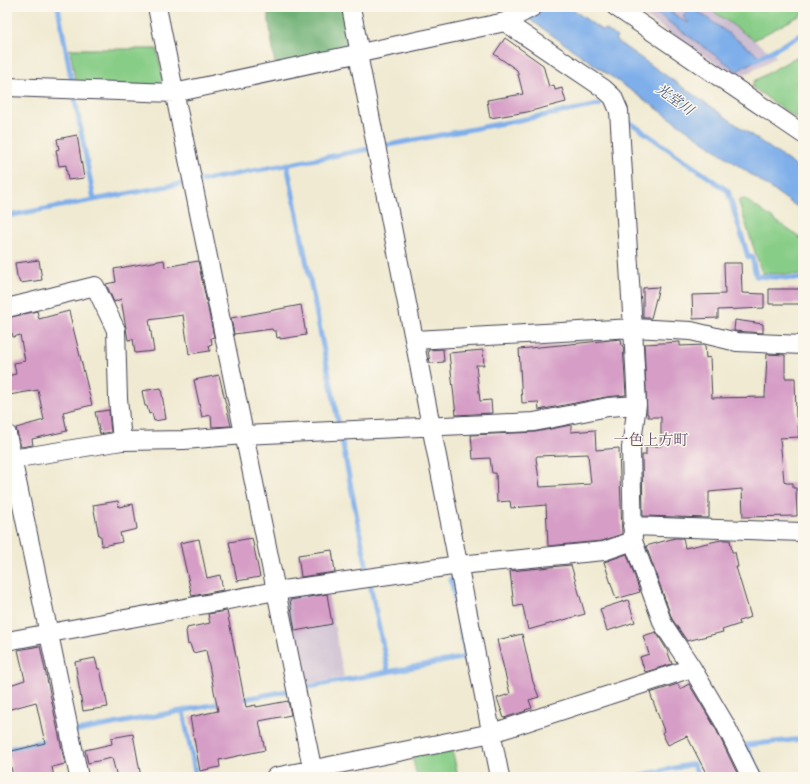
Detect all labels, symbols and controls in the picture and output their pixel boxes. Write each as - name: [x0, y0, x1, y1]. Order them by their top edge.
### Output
- water label: 光堂川: [653, 79, 699, 120]
- district label: 一色上方町: [613, 430, 689, 449]

